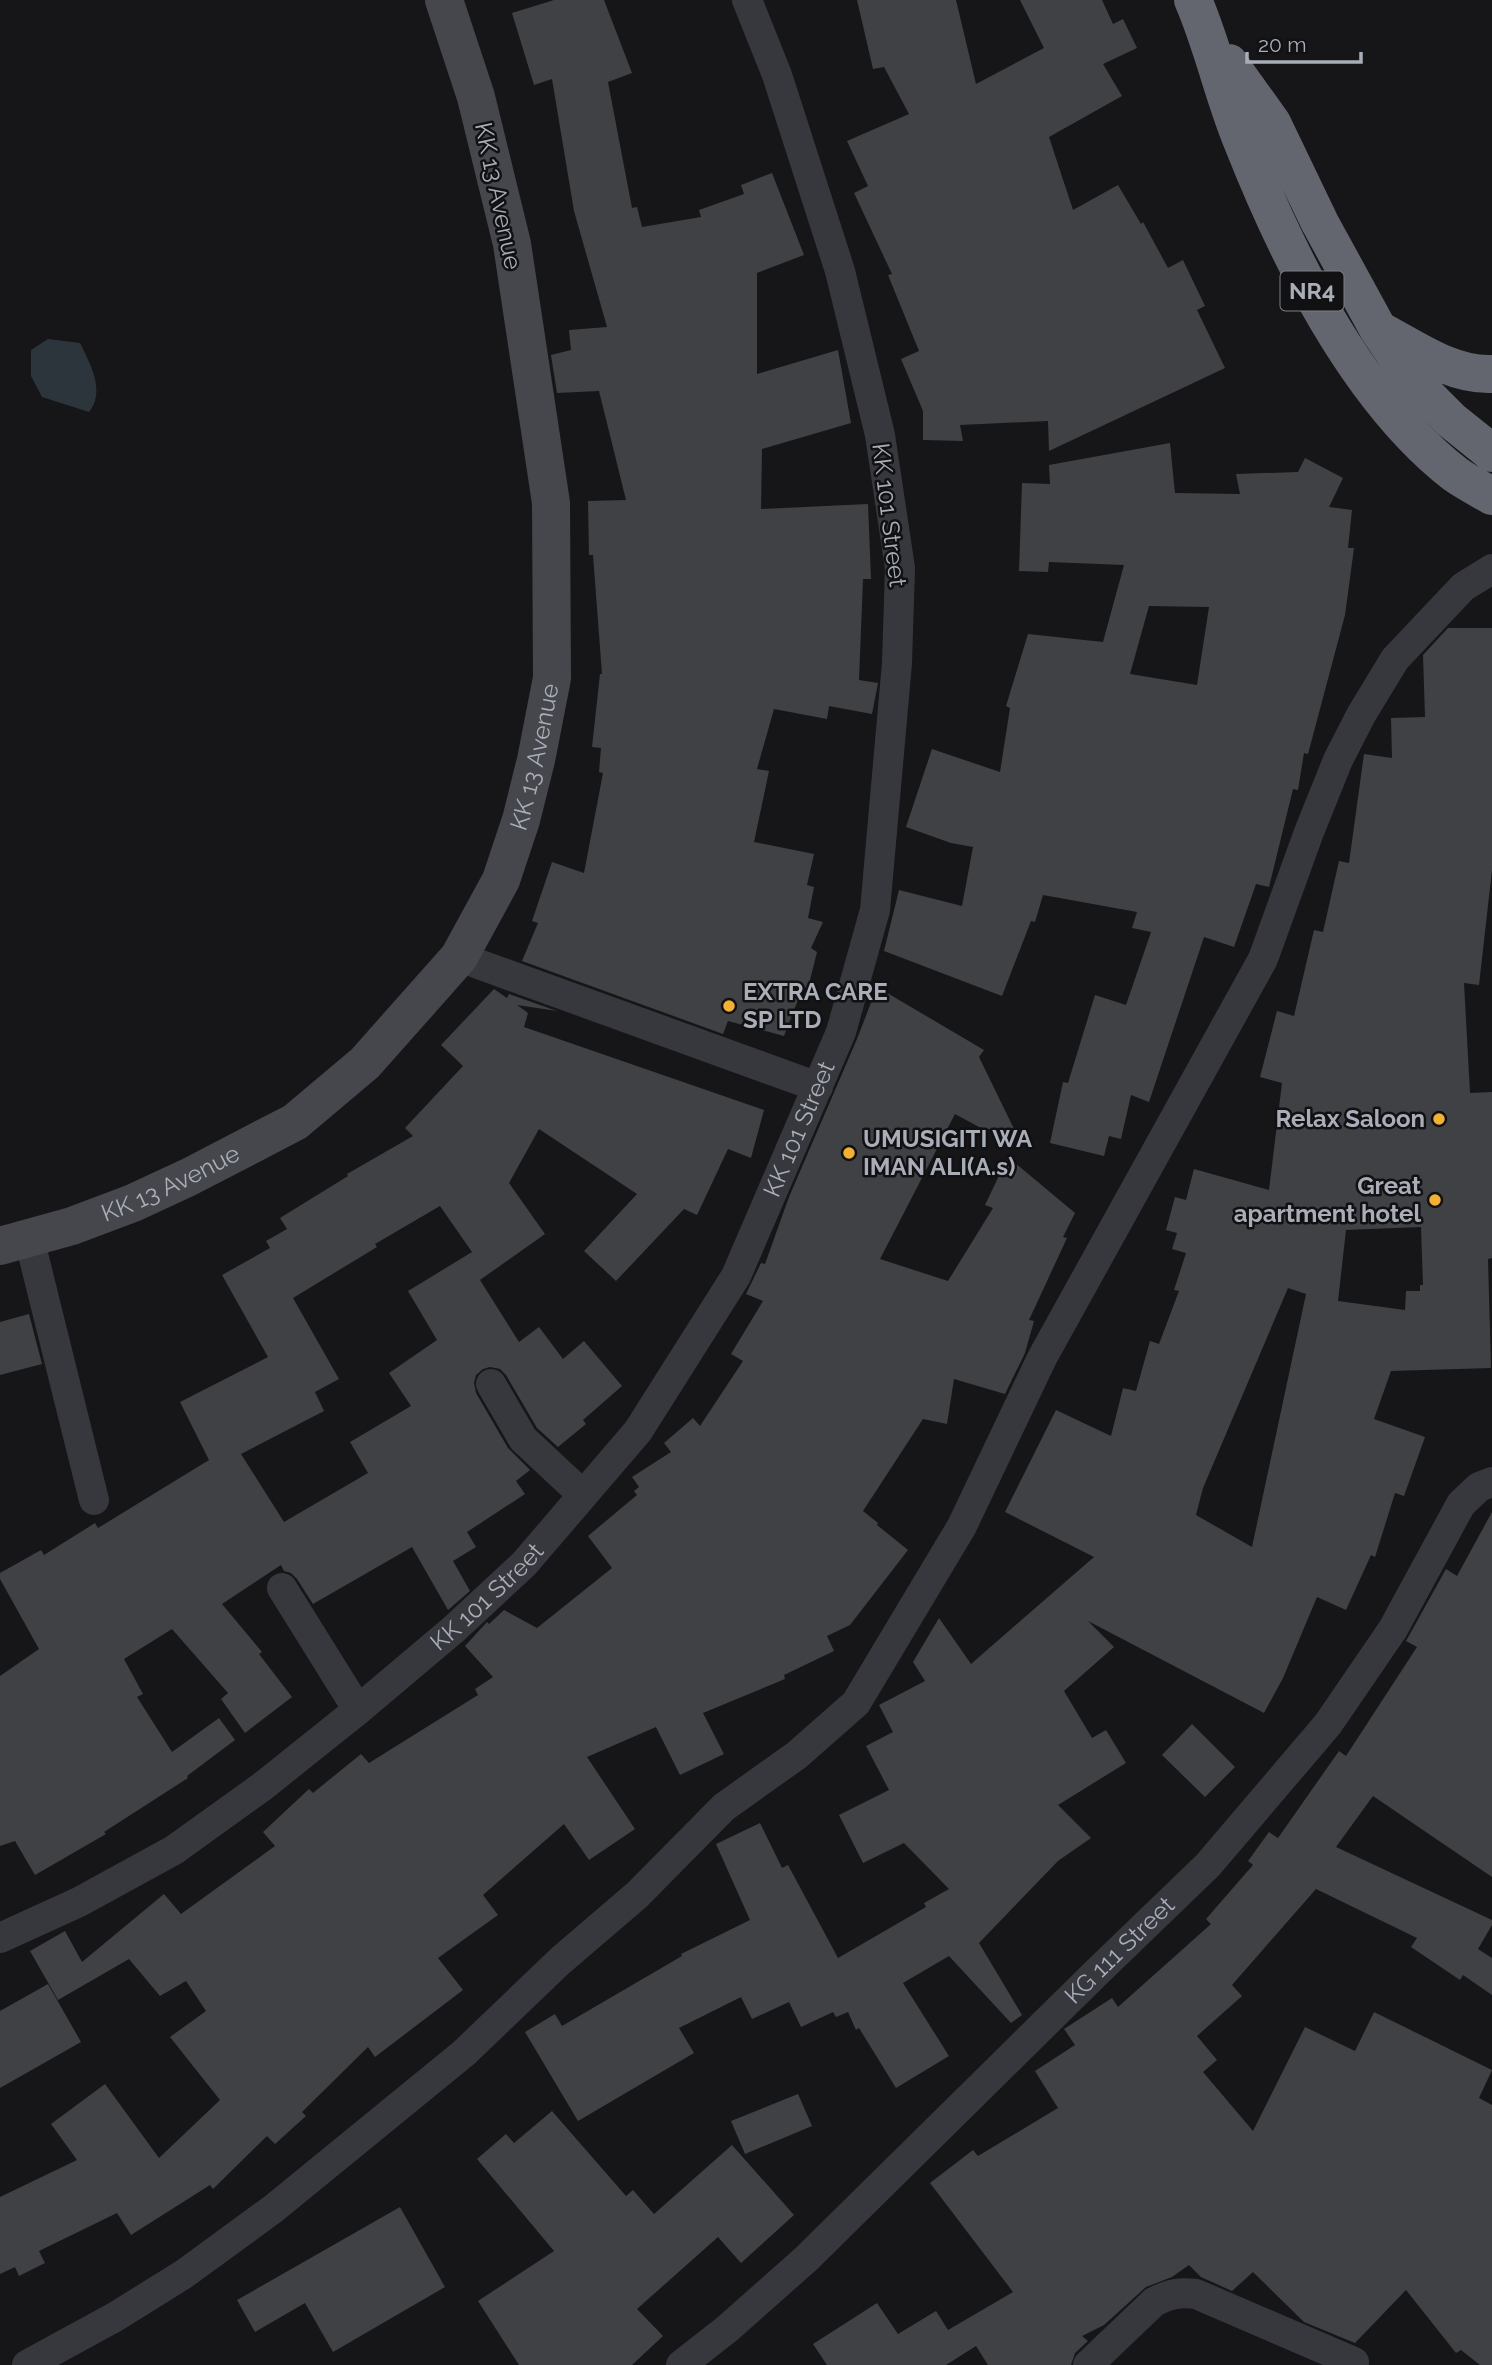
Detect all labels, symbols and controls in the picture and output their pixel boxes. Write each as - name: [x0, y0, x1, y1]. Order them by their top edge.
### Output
- scale bar: [1247, 21, 1361, 65]
- text: 20 m: [1258, 32, 1306, 57]
- street label: KK 13 Avenue: [469, 120, 528, 272]
- road number: NR4: [1280, 272, 1344, 310]
- street label: KK 101 Street: [866, 441, 913, 588]
- street label: KK 13 Avenue: [504, 681, 565, 834]
- place label: EXTRA CARE SP LTD: [743, 977, 888, 1034]
- marker: EXTRA CARE SP LTD: [721, 998, 737, 1014]
- street label: KK 101 Street: [757, 1057, 841, 1201]
- place label: Relax Saloon: [1276, 1104, 1425, 1133]
- marker: Relax Saloon: [1431, 1111, 1447, 1127]
- place label: UMUSIGITI WA IMAN ALI(A.s): [863, 1124, 1033, 1181]
- street label: KK 13 Avenue: [97, 1138, 244, 1228]
- marker: UMUSIGITI WA IMAN ALI(A.s): [841, 1145, 857, 1161]
- place label: Great apartment hotel: [1234, 1171, 1421, 1228]
- marker: Great apartment hotel: [1427, 1192, 1443, 1208]
- street label: KK 101 Street: [424, 1537, 549, 1657]
- street label: KG 111 Street: [1058, 1890, 1180, 2010]

